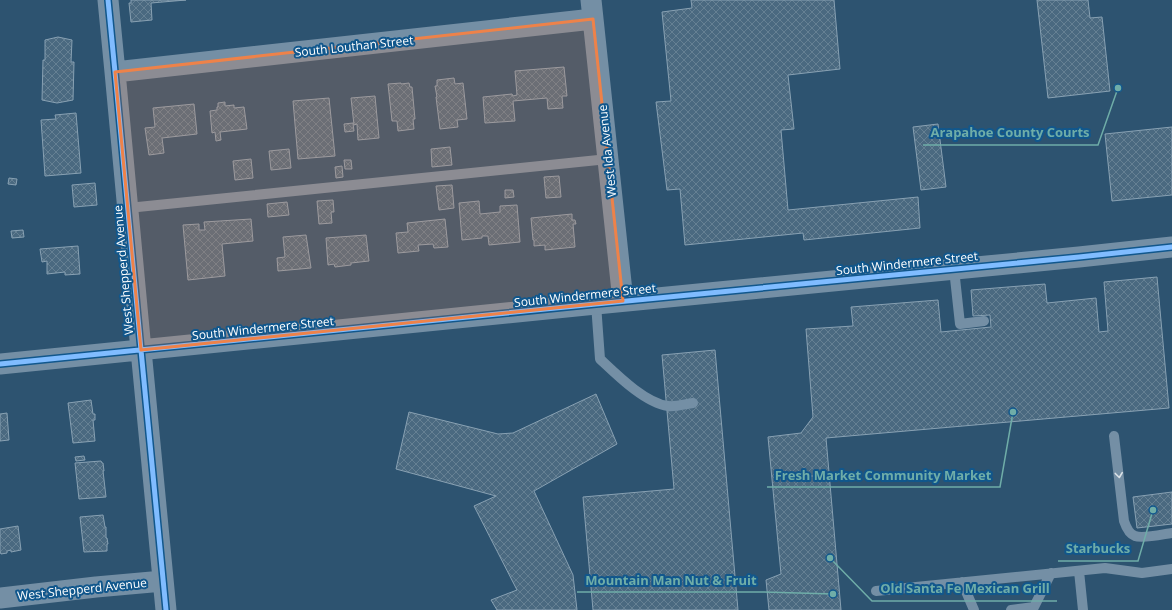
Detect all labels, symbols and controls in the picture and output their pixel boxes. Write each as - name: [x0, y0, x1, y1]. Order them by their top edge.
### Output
- street label: South Louthan Street: [294, 31, 414, 61]
- street label: West Ida Avenue: [594, 104, 620, 198]
- callout: Arapahoe County Courts: [923, 120, 1098, 145]
- text: Arapahoe County Courts: [930, 123, 1090, 141]
- street label: West Shepperd Avenue: [109, 204, 137, 336]
- street label: South Windermere Street: [835, 247, 979, 279]
- street label: South Windermere Street: [513, 279, 657, 311]
- street label: South Windermere Street: [191, 312, 335, 344]
- callout: Fresh Market Community Market: [767, 462, 1000, 487]
- text: Fresh Market Community Market: [775, 466, 992, 484]
- one-way arrow: [1114, 472, 1123, 478]
- callout: Starbucks: [1058, 536, 1138, 561]
- text: Starbucks: [1066, 539, 1130, 557]
- callout: Mountain Man Nut & Fruit: [577, 567, 764, 592]
- text: Mountain Man Nut & Fruit: [585, 571, 757, 589]
- street label: West Shepperd Avenue: [16, 574, 148, 604]
- callout: Old Santa Fe Mexican Grill: [872, 576, 1057, 601]
- text: Old Santa Fe Mexican Grill: [880, 579, 1050, 597]

